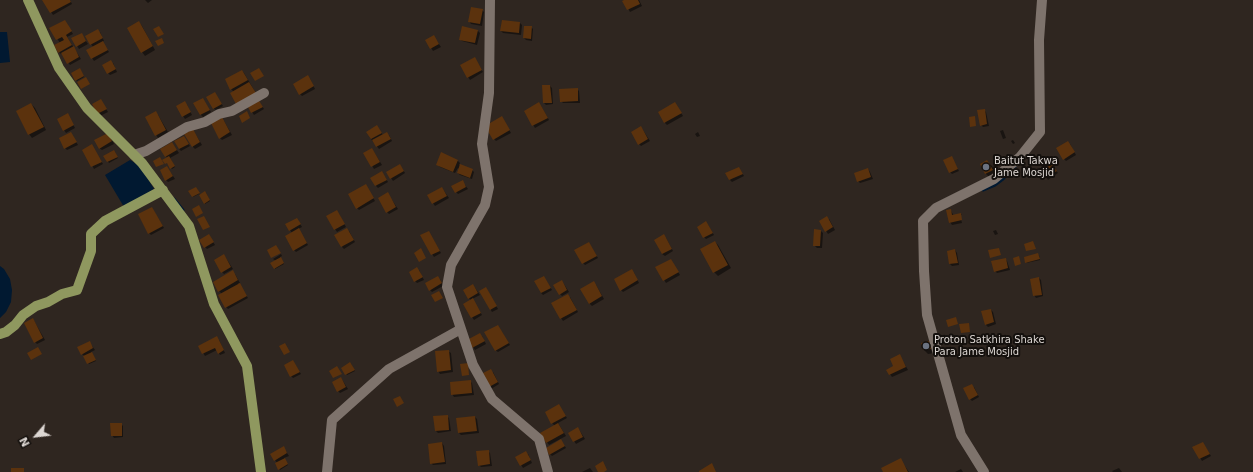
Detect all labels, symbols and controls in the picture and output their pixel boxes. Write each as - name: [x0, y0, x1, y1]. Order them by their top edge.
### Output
- place label: Baitut Takwa Jame Mosjid: [994, 155, 1058, 178]
- marker: Baitut Takwa Jame Mosjid: [981, 162, 991, 172]
- place label: Proton Satkhira Shake Para Jame Mosjid: [934, 334, 1045, 358]
- marker: Proton Satkhira Shake Para Jame Mosjid: [921, 341, 931, 351]
- north arrow: [16, 416, 56, 456]
- text: N: [17, 435, 33, 449]

